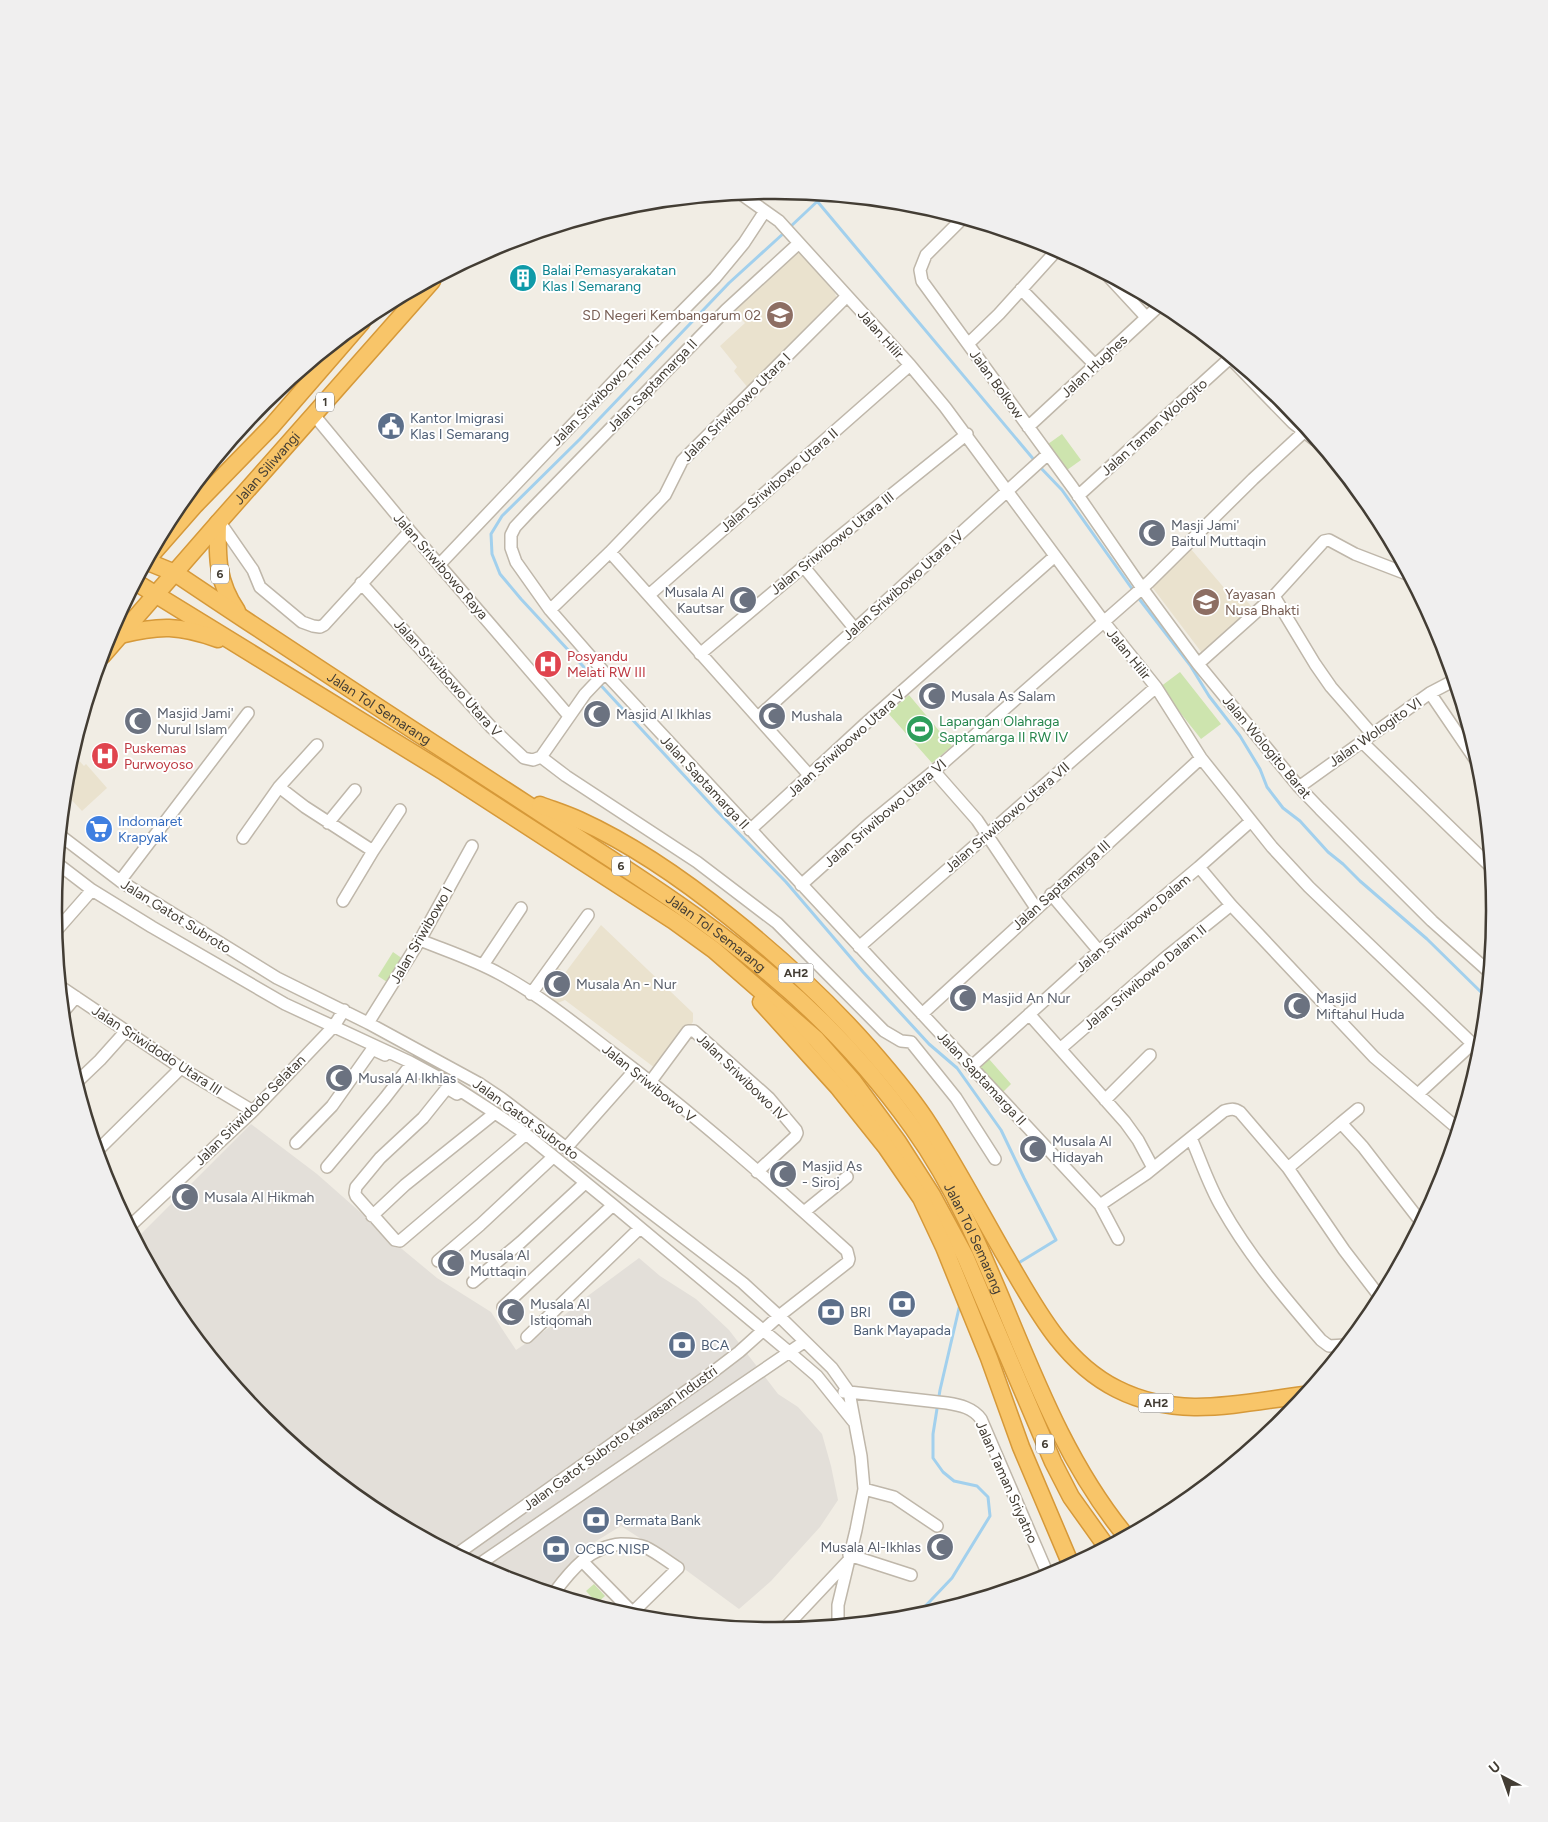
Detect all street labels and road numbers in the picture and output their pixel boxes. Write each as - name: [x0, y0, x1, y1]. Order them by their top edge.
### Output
- street label: Jalan Hilir: [854, 306, 907, 363]
- street label: Jalan Sriwibowo Timur I: [548, 331, 663, 449]
- street label: Jalan Hughes: [1058, 331, 1131, 401]
- street label: Jalan Saptamarga II: [604, 335, 701, 435]
- street label: Jalan Bolkow: [966, 346, 1027, 422]
- street label: Jalan Sriwibowo Utara I: [679, 350, 794, 465]
- street label: Jalan Taman Wologito: [1098, 375, 1211, 480]
- road number: 1: [316, 392, 334, 412]
- street label: Jalan Sriwibowo Utara II: [717, 425, 842, 536]
- street label: Jalan Siliwangi: [230, 428, 304, 508]
- street label: Jalan Sriwibowo Utara III: [767, 488, 898, 599]
- street label: Jalan Sriwibowo Raya: [390, 510, 491, 623]
- street label: Jalan Sriwibowo Utara IV: [840, 527, 967, 644]
- road number: 6: [211, 564, 229, 584]
- street label: Jalan Sriwibowo Utara V: [390, 616, 505, 741]
- street label: Jalan Hilir: [1103, 625, 1154, 683]
- street label: Jalan Tol Semarang: [324, 668, 434, 749]
- street label: Jalan Sriwibowo Utara V: [784, 686, 909, 801]
- street label: Jalan Wologito Barat: [1219, 692, 1315, 802]
- street label: Jalan Wologito VI: [1325, 694, 1425, 771]
- street label: Jalan Saptamarga II: [657, 732, 753, 833]
- street label: Jalan Sriwibowo Utara VI: [821, 756, 950, 871]
- street label: Jalan Sriwibowo Utara VII: [941, 758, 1073, 876]
- street label: Jalan Saptamarga III: [1009, 837, 1114, 934]
- road number: 6: [612, 856, 630, 876]
- street label: Jalan Sriwibowo Dalam: [1073, 871, 1194, 976]
- street label: Jalan Gatot Subroto: [118, 876, 234, 957]
- street label: Jalan Sriwibowo I: [387, 884, 456, 987]
- street label: Jalan Tol Semarang: [663, 890, 769, 976]
- street label: Jalan Sriwibowo Dalam II: [1080, 921, 1210, 1034]
- road number: AH2: [778, 964, 814, 982]
- street label: Jalan Sriwidodo Utara III: [88, 1002, 225, 1099]
- street label: Jalan Saptamarga II: [934, 1028, 1030, 1129]
- street label: Jalan Sriwibowo IV: [693, 1030, 790, 1125]
- street label: Jalan Sriwibowo V: [599, 1041, 699, 1126]
- street label: Jalan Sriwidodo Selatan: [192, 1051, 309, 1169]
- street label: Jalan Gatot Subroto: [470, 1075, 582, 1163]
- street label: Jalan Tol Semarang: [940, 1180, 1006, 1297]
- street label: Jalan Gatot Subroto Kawasan Industri: [520, 1362, 721, 1515]
- road number: AH2: [1138, 1394, 1174, 1412]
- street label: Jalan Taman Sriyatno: [972, 1418, 1041, 1546]
- road number: 6: [1036, 1435, 1054, 1454]

